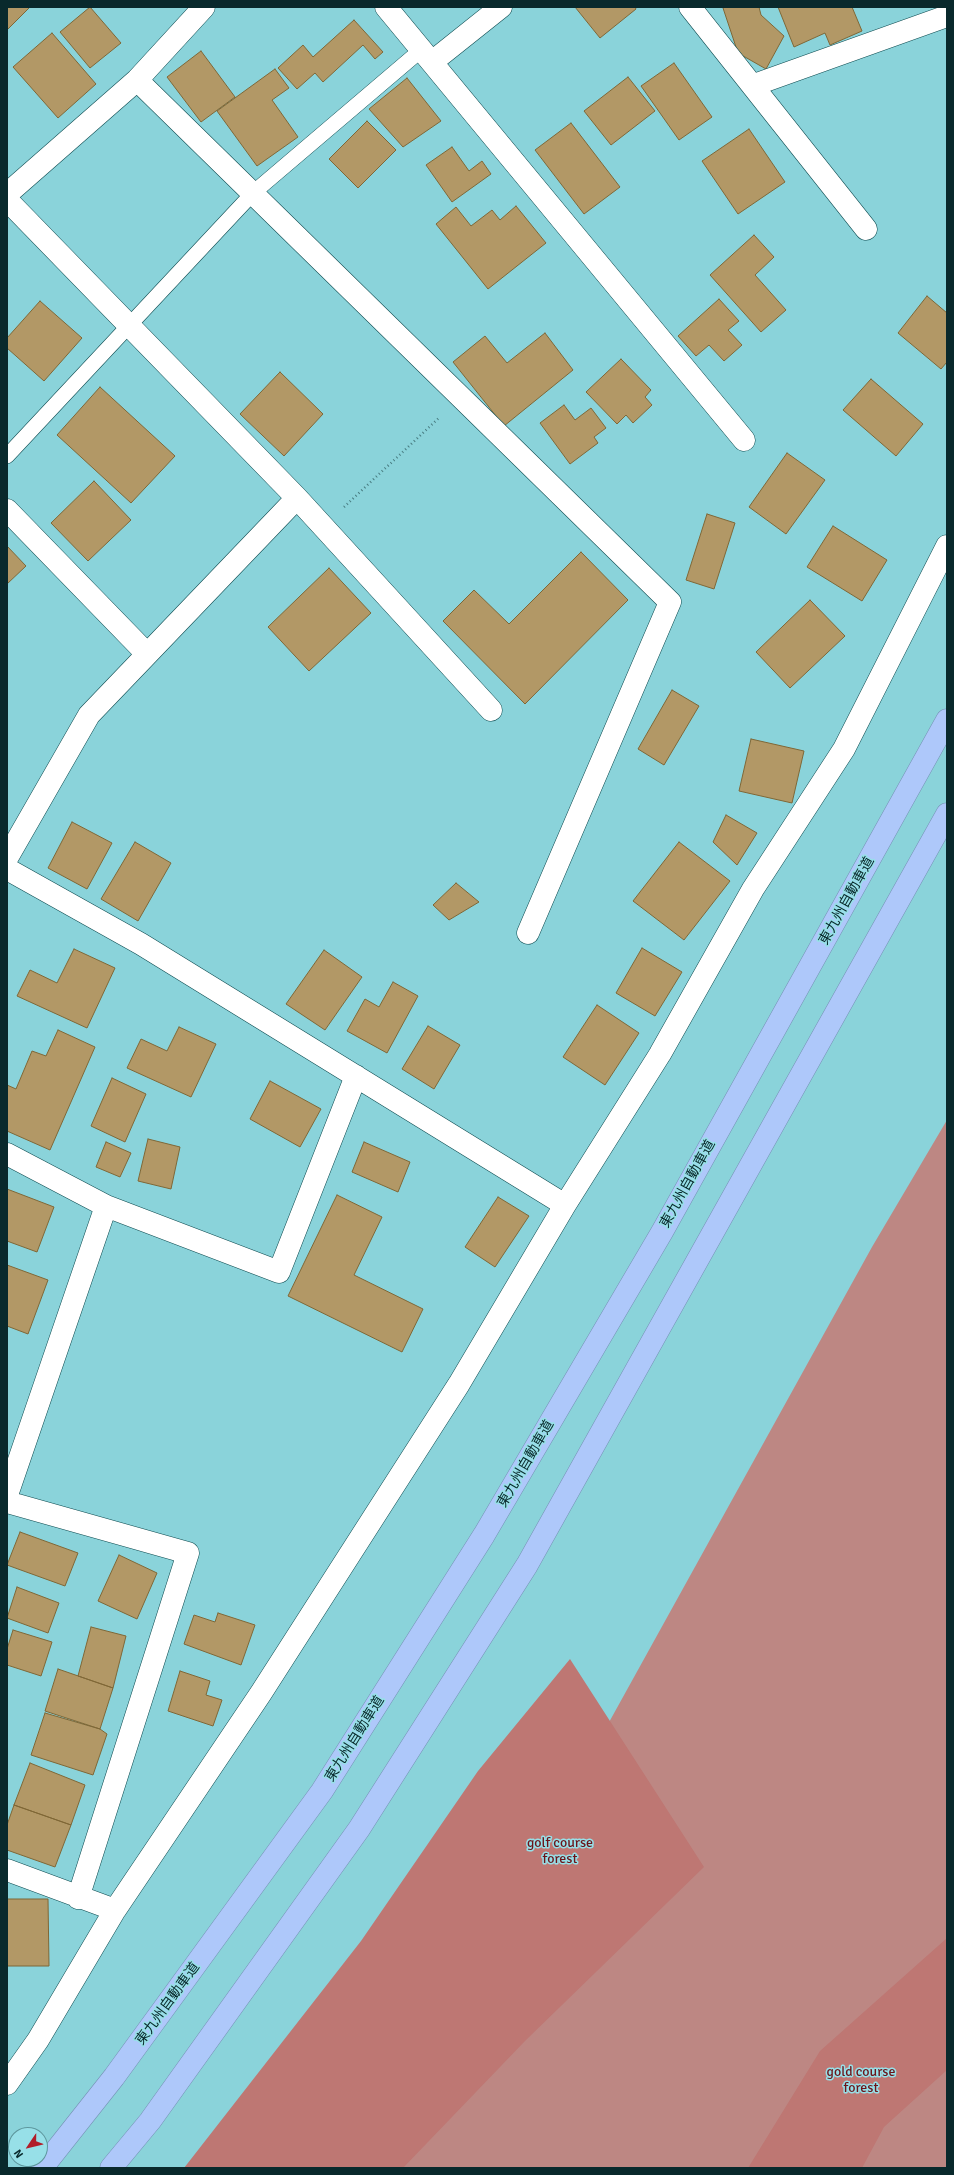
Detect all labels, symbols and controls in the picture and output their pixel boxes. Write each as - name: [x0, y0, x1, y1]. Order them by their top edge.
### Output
- street label: 東九州自動車道: [816, 854, 878, 948]
- street label: 東九州自動車道: [657, 1137, 719, 1231]
- street label: 東九州自動車道: [494, 1417, 558, 1511]
- street label: 東九州自動車道: [322, 1693, 388, 1785]
- park label: golf course forest: [527, 1835, 593, 1868]
- street label: 東九州自動車道: [132, 1959, 204, 2049]
- park label: gold course forest: [827, 2064, 895, 2096]
- north arrow: [8, 2127, 48, 2167]
- text: N: [11, 2147, 26, 2160]

